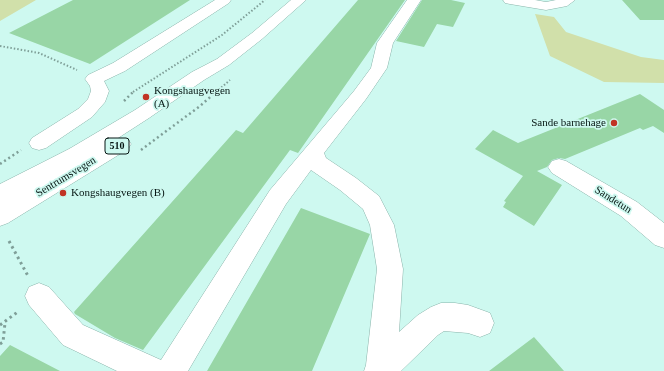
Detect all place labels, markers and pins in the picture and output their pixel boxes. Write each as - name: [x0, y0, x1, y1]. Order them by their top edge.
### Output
- place label: Kongshaugvegen (A): [154, 84, 230, 110]
- marker: Kongshaugvegen (A): [141, 92, 151, 102]
- place label: Sande barnehage: [531, 116, 606, 130]
- marker: Sande barnehage: [609, 118, 619, 128]
- place label: Kongshaugvegen (B): [71, 186, 165, 200]
- marker: Kongshaugvegen (B): [58, 188, 68, 198]

